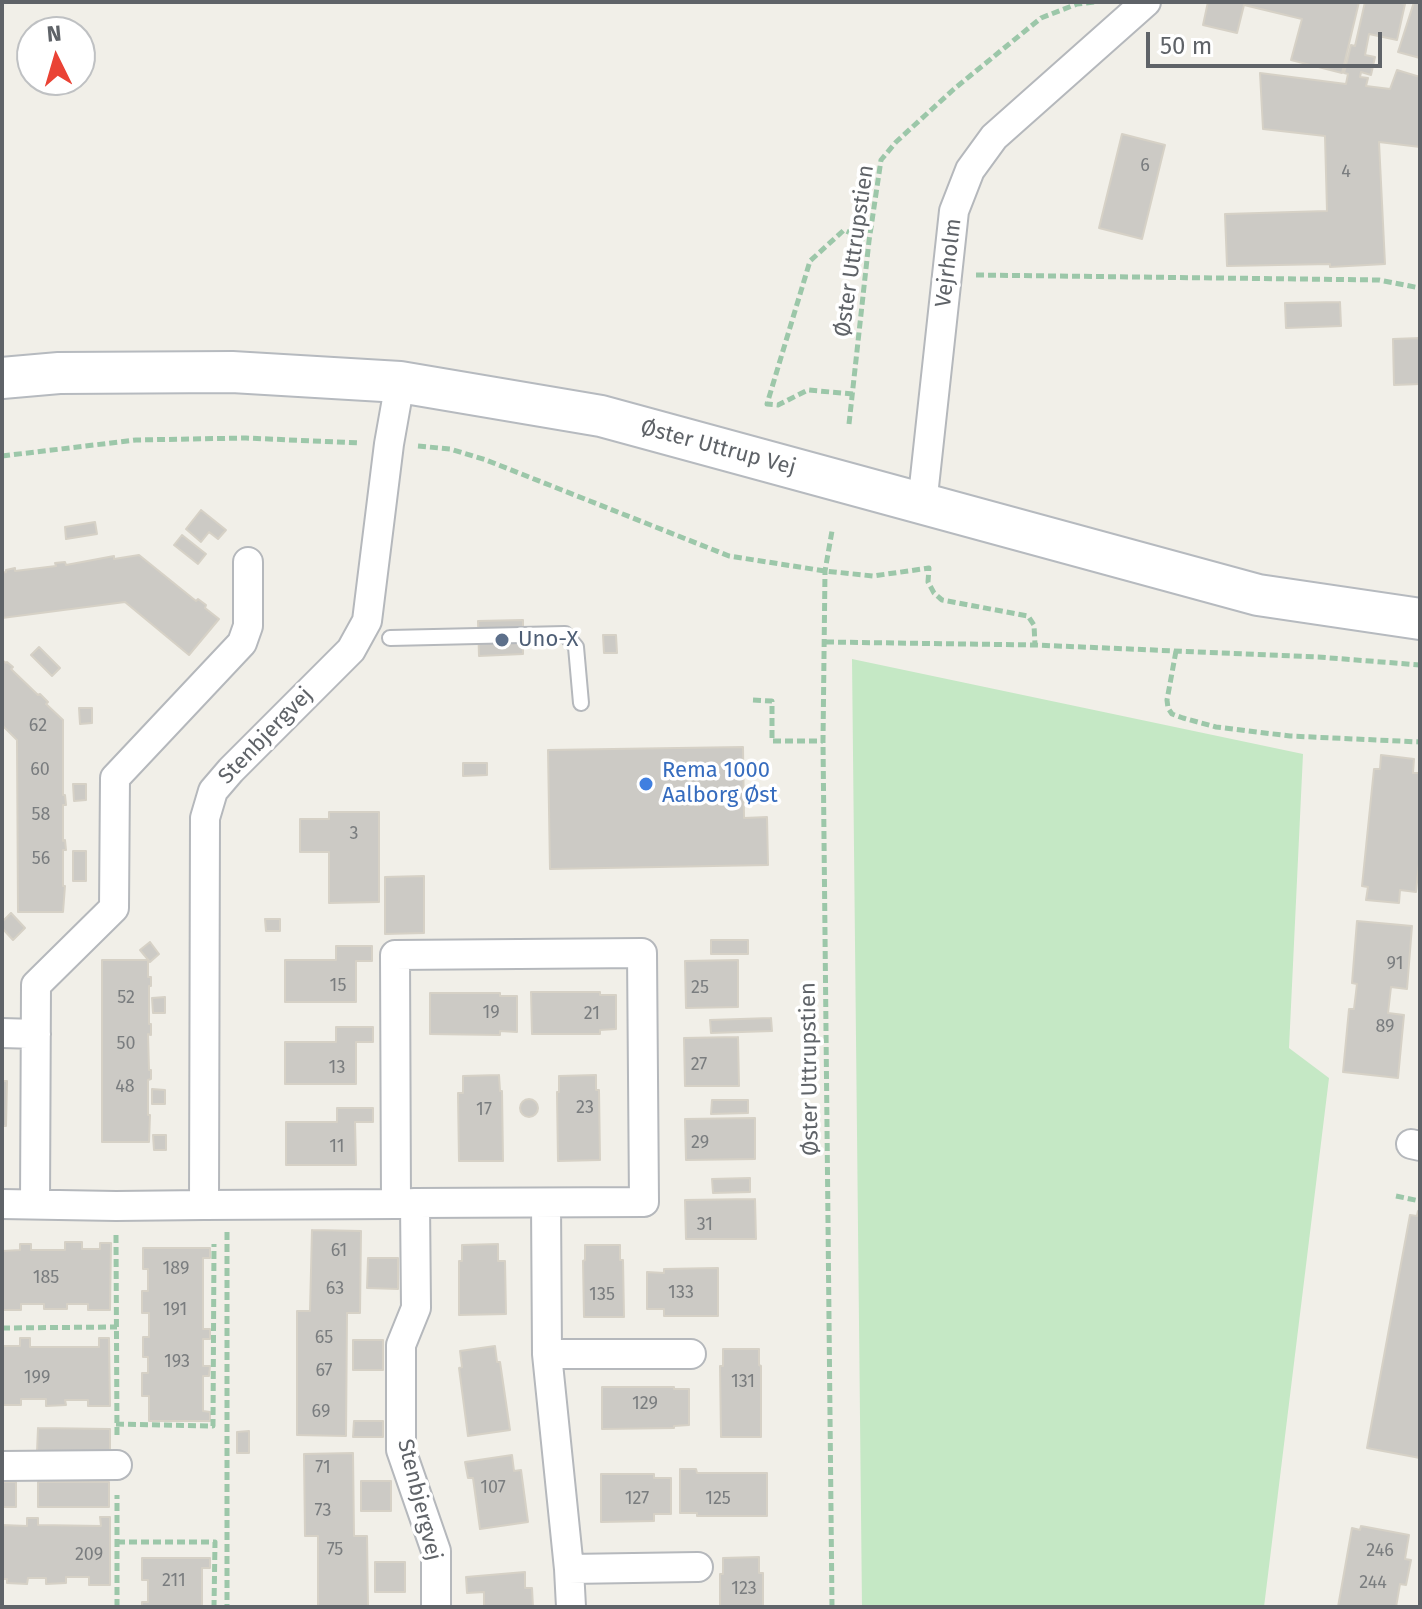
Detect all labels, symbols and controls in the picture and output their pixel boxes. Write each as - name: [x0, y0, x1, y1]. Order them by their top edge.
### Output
- north arrow: [16, 16, 96, 96]
- scale bar: [1150, 16, 1386, 66]
- text: N: [46, 20, 62, 48]
- text: 50 m: [1160, 32, 1212, 60]
- house number: 6: [1140, 155, 1150, 177]
- house number: 4: [1341, 161, 1351, 183]
- street label: Øster Uttrupstien: [830, 163, 880, 339]
- street label: Vejrholm: [930, 217, 968, 309]
- street label: Øster Uttrup Vej: [637, 415, 799, 481]
- place label: Uno-X: [518, 627, 578, 653]
- marker: Uno-X: [493, 631, 511, 649]
- street label: Stenbjergvej: [213, 682, 319, 790]
- house number: 62: [29, 715, 47, 737]
- place label: Rema 1000 Aalborg Øst: [662, 758, 778, 810]
- house number: 60: [30, 759, 50, 781]
- marker: Rema 1000 Aalborg Øst: [637, 775, 655, 793]
- house number: 58: [32, 804, 50, 826]
- house number: 3: [350, 823, 358, 845]
- house number: 56: [32, 848, 50, 870]
- house number: 91: [1387, 953, 1403, 975]
- house number: 15: [330, 975, 346, 997]
- house number: 25: [691, 977, 709, 999]
- street label: Øster Uttrupstien: [795, 982, 825, 1156]
- house number: 52: [117, 987, 135, 1009]
- house number: 19: [482, 1002, 500, 1024]
- house number: 21: [584, 1003, 600, 1025]
- house number: 89: [1375, 1016, 1395, 1038]
- house number: 50: [116, 1033, 136, 1055]
- house number: 27: [691, 1054, 707, 1076]
- house number: 13: [329, 1057, 345, 1079]
- house number: 48: [115, 1076, 135, 1098]
- house number: 23: [576, 1097, 594, 1119]
- house number: 17: [476, 1099, 492, 1121]
- house number: 29: [691, 1132, 709, 1154]
- house number: 11: [329, 1136, 345, 1158]
- house number: 31: [697, 1214, 713, 1236]
- house number: 61: [331, 1240, 347, 1262]
- house number: 189: [163, 1258, 189, 1280]
- house number: 185: [33, 1267, 59, 1289]
- house number: 63: [326, 1278, 344, 1300]
- house number: 133: [668, 1282, 694, 1304]
- house number: 135: [589, 1284, 615, 1306]
- house number: 191: [163, 1299, 187, 1321]
- house number: 65: [315, 1327, 333, 1349]
- house number: 193: [164, 1351, 190, 1373]
- house number: 67: [315, 1360, 333, 1382]
- house number: 199: [24, 1367, 50, 1389]
- house number: 131: [731, 1371, 755, 1393]
- house number: 129: [632, 1393, 658, 1415]
- house number: 69: [312, 1401, 330, 1423]
- street label: Stenbjergvej: [391, 1437, 447, 1563]
- house number: 71: [315, 1457, 331, 1479]
- house number: 107: [480, 1477, 506, 1499]
- house number: 127: [625, 1488, 649, 1510]
- house number: 125: [705, 1488, 731, 1510]
- house number: 73: [315, 1500, 331, 1522]
- house number: 75: [327, 1539, 343, 1561]
- house number: 246: [1366, 1540, 1394, 1562]
- house number: 209: [75, 1544, 103, 1566]
- house number: 211: [162, 1570, 186, 1592]
- house number: 244: [1359, 1572, 1387, 1594]
- house number: 123: [731, 1578, 757, 1600]

